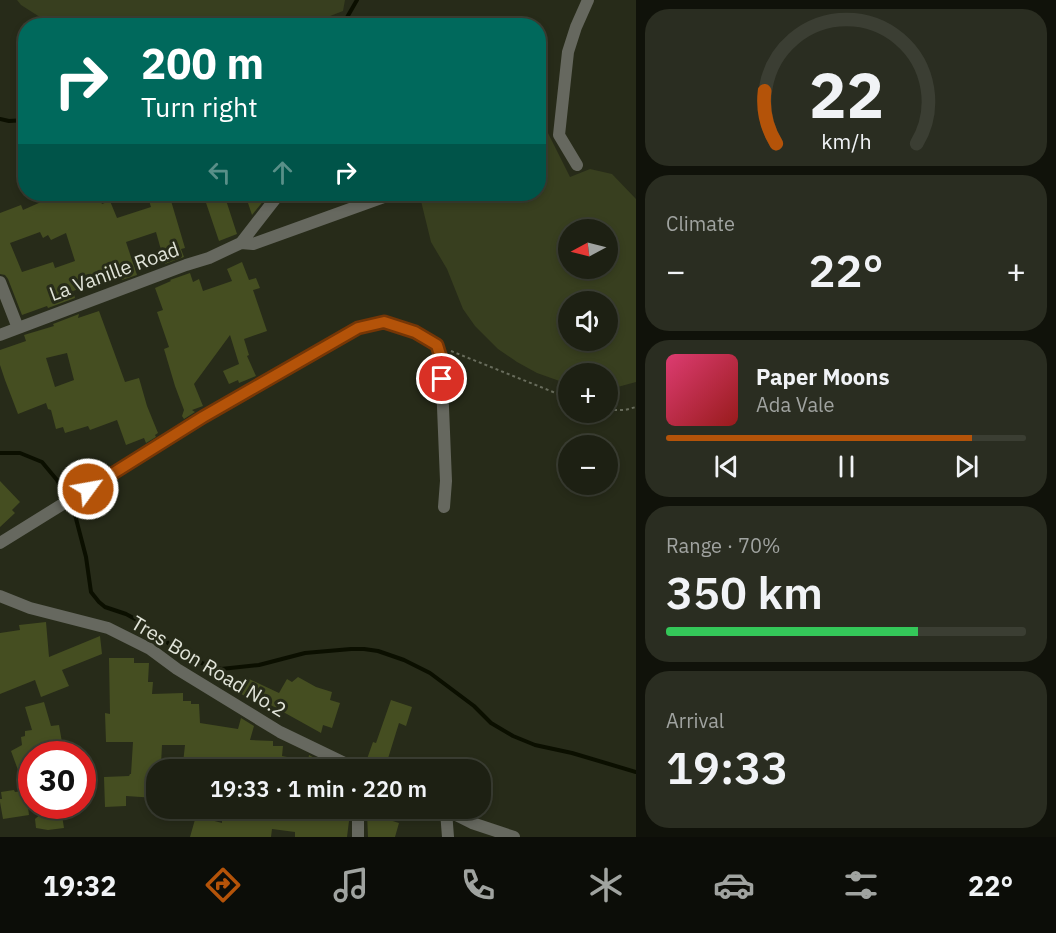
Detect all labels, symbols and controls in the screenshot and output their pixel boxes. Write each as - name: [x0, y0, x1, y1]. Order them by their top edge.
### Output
- text: 200 m: [141, 36, 264, 91]
- icon: right: [42, 42, 120, 120]
- text: 22: [809, 54, 883, 135]
- text: Turn right: [141, 89, 258, 124]
- text: km/h: [821, 128, 871, 156]
- icon: left: [203, 156, 236, 189]
- icon: ahead: [266, 156, 299, 189]
- icon: right: [329, 156, 362, 189]
- text: Climate: [666, 210, 735, 237]
- north arrow: [558, 219, 618, 279]
- map controls: [558, 219, 618, 495]
- street label: La Vanille Road: [45, 235, 183, 307]
- text: 22°: [808, 241, 884, 299]
- text: −: [666, 249, 686, 292]
- text: +: [1006, 249, 1026, 292]
- button: sound: [558, 291, 618, 351]
- pin: [416, 353, 467, 404]
- icon: arrive: [425, 362, 458, 395]
- text: Paper Moons: [756, 362, 889, 391]
- button: +: [558, 363, 618, 423]
- text: Ada Vale: [756, 391, 835, 418]
- button: −: [558, 435, 618, 495]
- icon: previous: [710, 450, 743, 483]
- icon: pause: [830, 450, 863, 483]
- icon: next: [950, 450, 983, 483]
- position arrow: [56, 457, 120, 521]
- text: Range · 70%: [666, 532, 781, 559]
- text: 350 km: [666, 563, 823, 621]
- street label: Tres Bon Road No.2: [126, 609, 292, 723]
- text: Arrival: [666, 707, 724, 734]
- text: 19:33: [666, 738, 788, 796]
- speed limit sign: 30: [18, 741, 96, 819]
- text: 19:33 · 1 min · 220 m: [210, 774, 427, 803]
- icon: directions: [202, 864, 244, 906]
- icon: music: [330, 864, 372, 906]
- icon: phone: [457, 864, 499, 906]
- icon: climate: [585, 864, 627, 906]
- icon: car: [713, 864, 755, 906]
- icon: filters: [840, 864, 882, 906]
- text: 19:32: [43, 868, 117, 903]
- text: 22°: [968, 868, 1013, 903]

